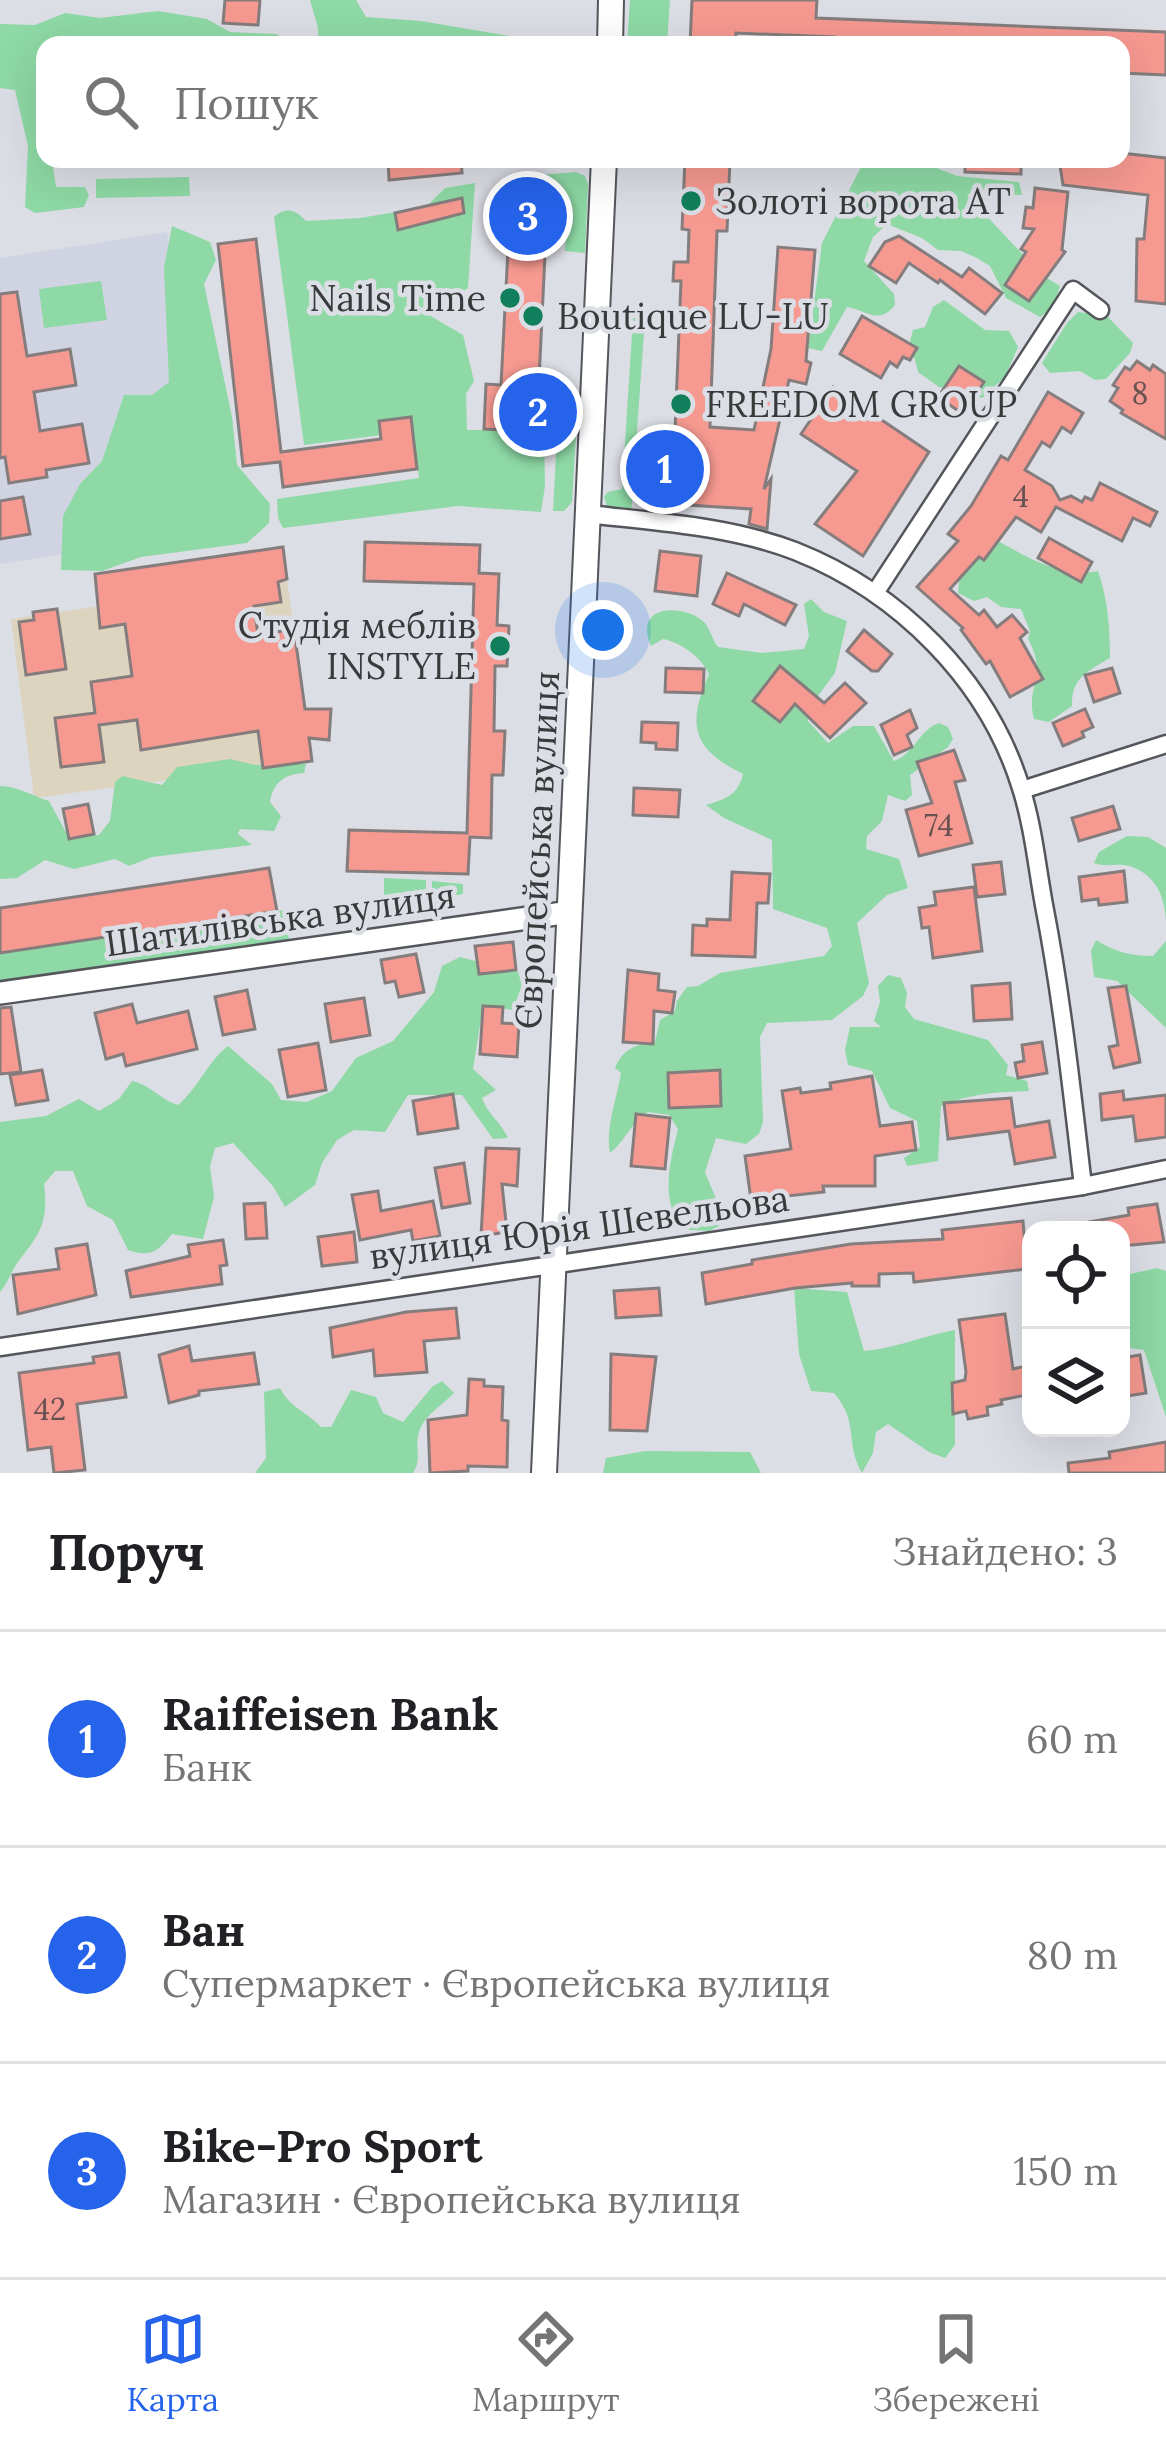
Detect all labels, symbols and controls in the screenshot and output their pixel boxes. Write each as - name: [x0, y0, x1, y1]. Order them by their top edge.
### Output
- search box: [36, 36, 1130, 168]
- icon: search: [78, 69, 144, 135]
- text: Пошук: [174, 74, 319, 131]
- pin: 3: [489, 171, 567, 261]
- place label: Золоті ворота АТ: [715, 178, 1011, 224]
- marker: Золоті ворота АТ: [678, 188, 704, 214]
- place label: Nails Time: [309, 275, 486, 321]
- marker: Nails Time: [497, 285, 523, 311]
- place label: Boutique LU-LU: [557, 293, 829, 339]
- marker: Boutique LU-LU: [520, 303, 546, 329]
- pin: 2: [499, 367, 577, 457]
- house number: 8: [1132, 374, 1148, 412]
- place label: FREEDOM GROUP: [705, 381, 1017, 427]
- marker: FREEDOM GROUP: [668, 391, 694, 417]
- pin: 1: [626, 424, 704, 514]
- house number: 4: [1013, 477, 1029, 515]
- your location: [573, 600, 633, 660]
- place label: Студія меблів INSTYLE: [238, 602, 476, 689]
- marker: Студія меблів INSTYLE: [487, 633, 513, 659]
- street label: Європейська вулиця: [505, 670, 569, 1030]
- house number: 74: [924, 806, 954, 844]
- street label: Шатилівська вулиця: [102, 872, 458, 966]
- street label: вулиця Юрія Шевельова: [366, 1175, 792, 1279]
- map controls: [1022, 1221, 1130, 1437]
- button: locate: [1022, 1221, 1130, 1329]
- button: layers: [1022, 1329, 1130, 1437]
- house number: 42: [34, 1390, 66, 1428]
- text: Поруч: [48, 1519, 205, 1584]
- text: Знайдено: 3: [892, 1526, 1118, 1576]
- text: Raiffeisen Bank: [162, 1685, 498, 1742]
- text: 1: [79, 1714, 95, 1764]
- text: 60 m: [1026, 1714, 1118, 1764]
- text: Банк: [162, 1742, 252, 1792]
- text: Ван: [162, 1901, 245, 1958]
- text: 2: [77, 1930, 97, 1980]
- text: 80 m: [1027, 1930, 1118, 1980]
- text: Супермаркет · Європейська вулиця: [162, 1958, 831, 2008]
- text: Bike-Pro Sport: [162, 2117, 482, 2174]
- text: 3: [76, 2146, 98, 2196]
- text: 150 m: [1013, 2146, 1118, 2196]
- text: Магазин · Європейська вулиця: [162, 2174, 741, 2224]
- tab: Карта: [126, 2306, 219, 2420]
- tab: Маршрут: [472, 2306, 620, 2420]
- tab: Збережені: [873, 2306, 1040, 2420]

